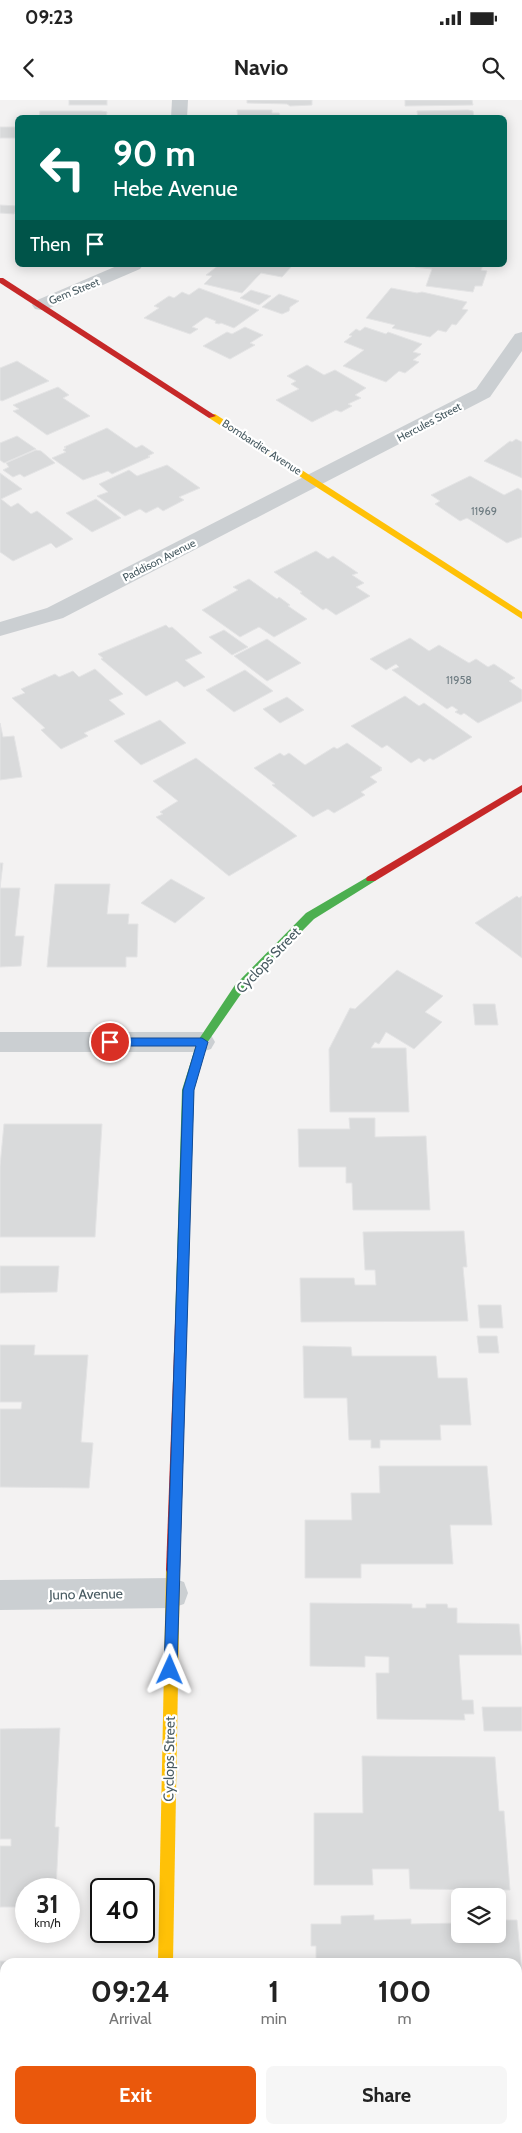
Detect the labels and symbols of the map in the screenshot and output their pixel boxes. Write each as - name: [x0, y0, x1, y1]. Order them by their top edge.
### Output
- street label: Gem Street: [47, 274, 102, 307]
- street label: Hercules Street: [394, 399, 464, 445]
- street label: Bombardier Avenue: [220, 416, 305, 478]
- house number: 11969: [471, 504, 497, 518]
- street label: Paddison Avenue: [120, 535, 198, 584]
- house number: 11958: [446, 673, 472, 687]
- street label: Cyclops Street: [232, 923, 304, 997]
- pin: [89, 1021, 131, 1063]
- street label: Juno Avenue: [48, 1584, 123, 1604]
- position arrow: [143, 1643, 195, 1695]
- street label: Cyclops Street: [159, 1716, 179, 1802]
- speed limit sign: 40: [90, 1878, 155, 1943]

